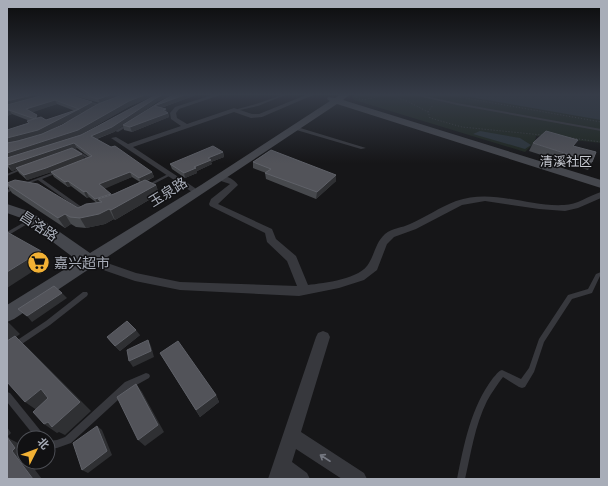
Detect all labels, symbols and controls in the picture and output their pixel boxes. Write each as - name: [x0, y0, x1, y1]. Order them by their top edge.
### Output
- district label: 清溪社区: [540, 153, 592, 169]
- street label: 玉泉路: [145, 173, 190, 210]
- street label: 昌洛路: [17, 207, 61, 244]
- supermarket icon: 嘉兴超市: [26, 250, 52, 276]
- place label: 嘉兴超市: [54, 254, 110, 271]
- north arrow: [16, 430, 56, 470]
- text: 北: [35, 435, 52, 451]
- one-way arrow: [319, 453, 331, 461]

